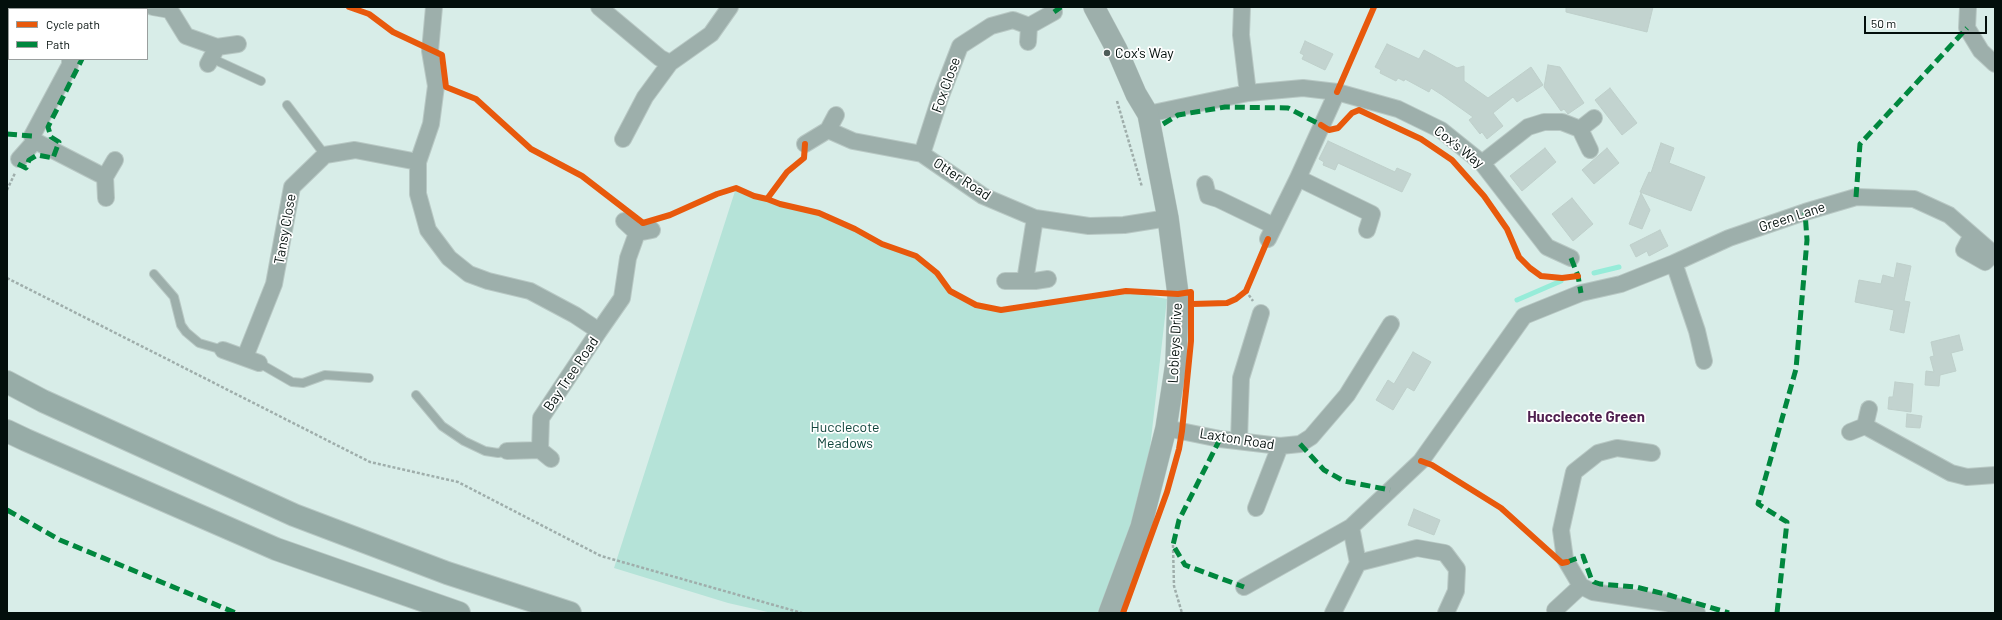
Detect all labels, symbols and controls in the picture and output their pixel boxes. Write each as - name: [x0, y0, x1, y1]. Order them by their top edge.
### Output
- legend: [8, 8, 148, 60]
- scale bar: [1866, 8, 1989, 34]
- text: 50 m: [1871, 16, 1896, 30]
- text: Cycle path: [46, 17, 100, 31]
- text: Path: [46, 37, 70, 51]
- place label: Cox's Way: [1115, 45, 1174, 61]
- marker: Cox's Way: [1102, 48, 1112, 58]
- street label: Fox Close: [928, 55, 964, 115]
- street label: Cox's Way: [1431, 122, 1487, 172]
- street label: Otter Road: [930, 154, 994, 204]
- street label: Tansy Close: [271, 192, 299, 266]
- street label: Green Lane: [1757, 198, 1827, 236]
- street label: Lobleys Drive: [1165, 302, 1185, 384]
- street label: Bay Tree Road: [540, 334, 602, 414]
- district label: Hucclecote Green: [1527, 408, 1645, 426]
- park label: Hucclecote Meadows: [811, 419, 879, 452]
- street label: Laxton Road: [1198, 425, 1276, 453]

